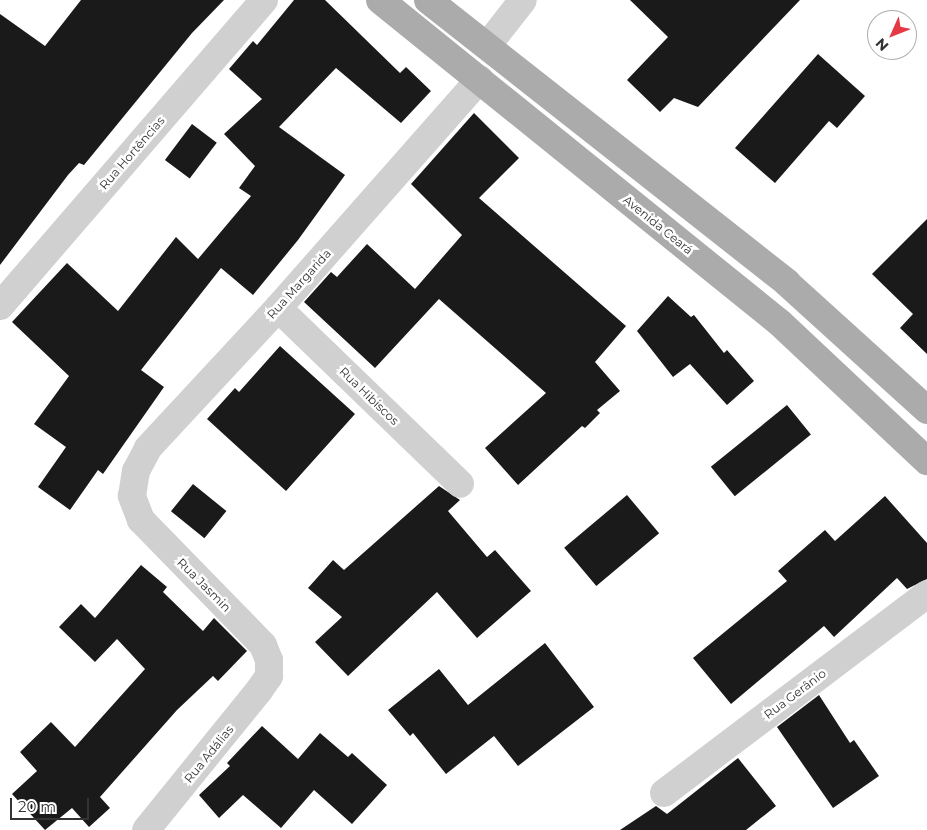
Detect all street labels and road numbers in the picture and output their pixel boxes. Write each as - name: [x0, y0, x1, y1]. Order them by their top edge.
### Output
- street label: Rua Hortências: [96, 114, 168, 192]
- street label: Avenida Ceará: [620, 193, 696, 257]
- street label: Rua Margarida: [264, 246, 334, 322]
- street label: Rua Hibiscos: [336, 364, 402, 428]
- street label: Rua Jasmin: [174, 555, 234, 615]
- street label: Rua Gerânio: [761, 666, 829, 722]
- street label: Rua Adálias: [181, 722, 237, 786]

